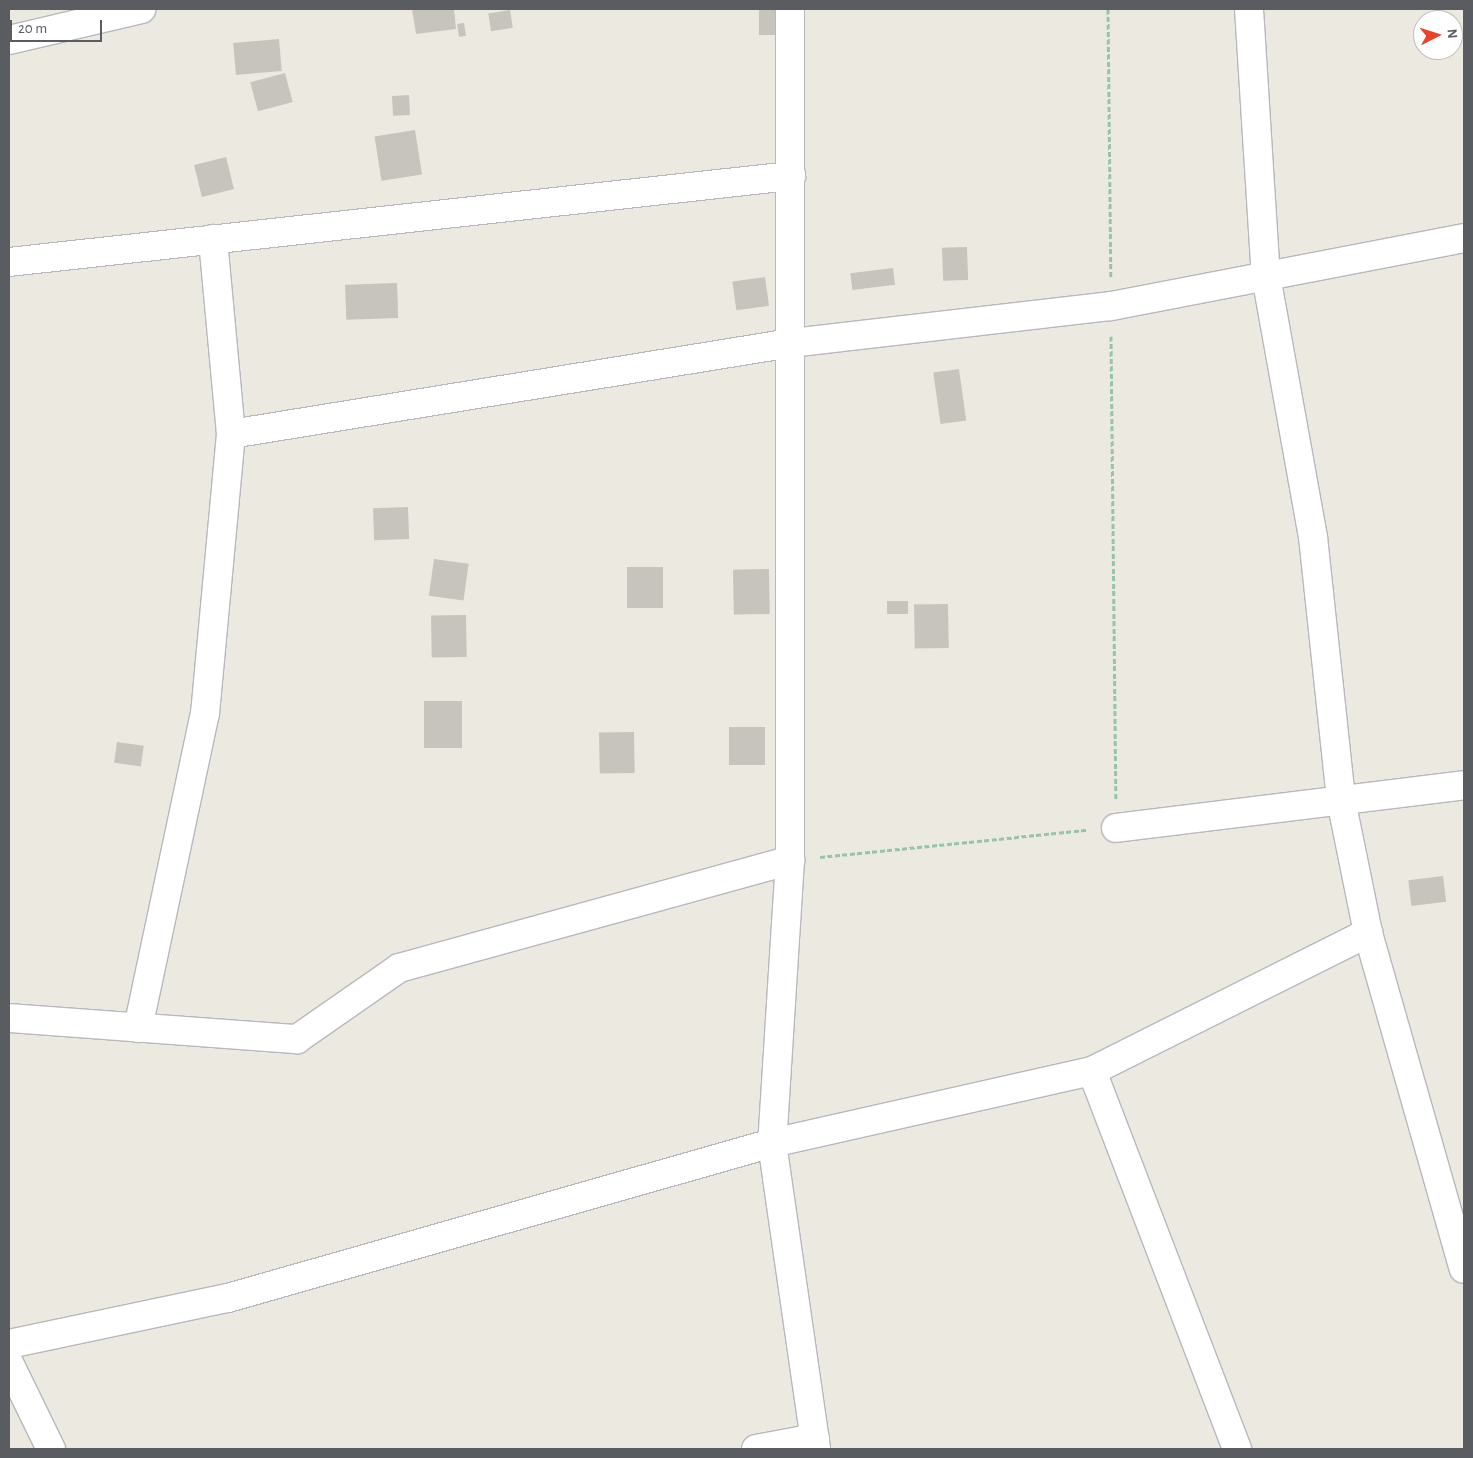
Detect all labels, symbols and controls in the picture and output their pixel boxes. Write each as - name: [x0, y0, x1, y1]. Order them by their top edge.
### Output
- scale bar: [12, 10, 105, 42]
- north arrow: [1413, 10, 1463, 60]
- text: 20 m: [18, 21, 47, 36]
- text: N: [1445, 28, 1459, 39]

